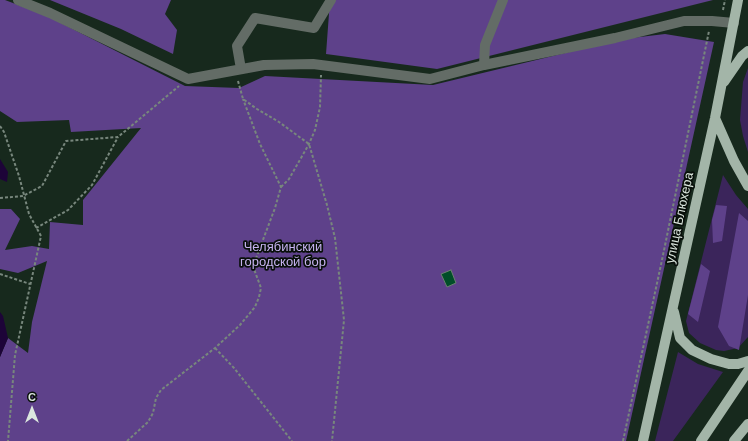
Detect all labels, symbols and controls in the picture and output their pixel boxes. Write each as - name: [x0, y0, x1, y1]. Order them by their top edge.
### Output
- street label: улица Блюхера: [663, 171, 697, 265]
- park label: Челябинский городской бор: [240, 239, 326, 270]
- north arrow: [12, 389, 52, 429]
- text: С: [28, 391, 36, 403]

